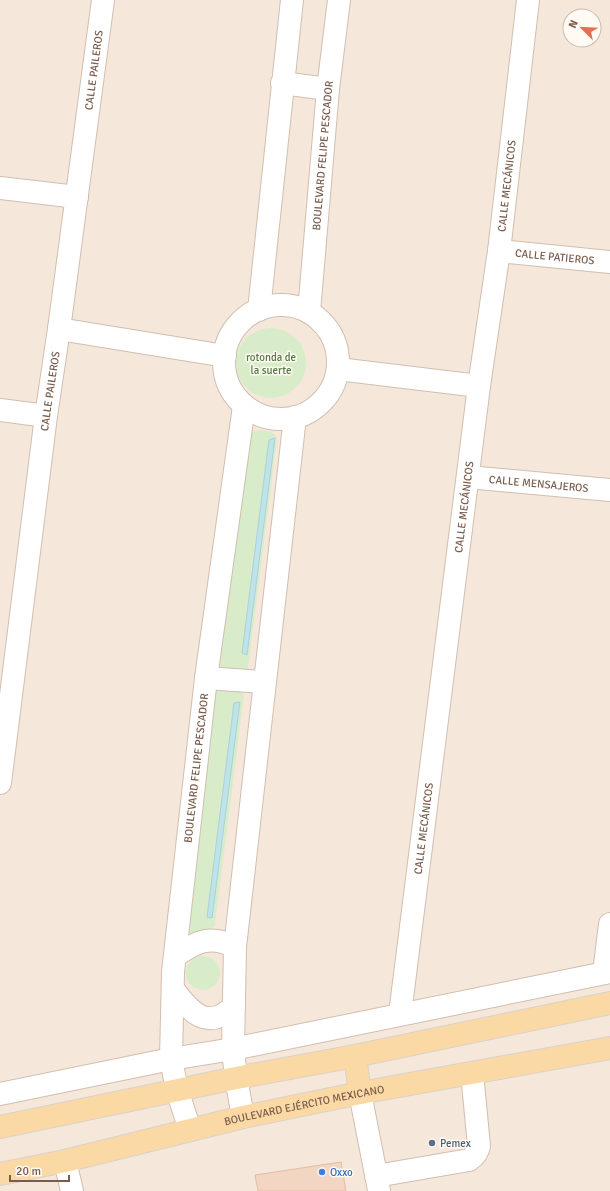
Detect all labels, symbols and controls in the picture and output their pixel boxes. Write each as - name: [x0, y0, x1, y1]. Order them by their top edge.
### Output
- north arrow: [562, 8, 602, 48]
- text: N: [566, 18, 581, 30]
- street label: CALLE PAILEROS: [82, 29, 106, 111]
- street label: BOULEVARD FELIPE PESCADOR: [310, 80, 336, 231]
- street label: CALLE MECÁNICOS: [495, 139, 519, 233]
- street label: CALLE PATIEROS: [514, 247, 595, 267]
- street label: CALLE PAILEROS: [38, 350, 63, 432]
- park label: rotonda de la suerte: [246, 351, 296, 377]
- street label: CALLE MECÁNICOS: [452, 460, 476, 554]
- street label: CALLE MENSAJEROS: [488, 473, 589, 495]
- street label: BOULEVARD FELIPE PESCADOR: [182, 692, 211, 843]
- street label: CALLE MECÁNICOS: [412, 782, 436, 875]
- street label: BOULEVARD EJÉRCITO MEXICANO: [223, 1083, 385, 1128]
- place label: Pemex: [440, 1137, 471, 1150]
- marker: Pemex: [427, 1138, 437, 1148]
- scale bar: [10, 1157, 69, 1183]
- text: 20 m: [16, 1164, 41, 1179]
- place label: Oxxo: [330, 1166, 353, 1179]
- marker: Oxxo: [317, 1167, 327, 1177]

